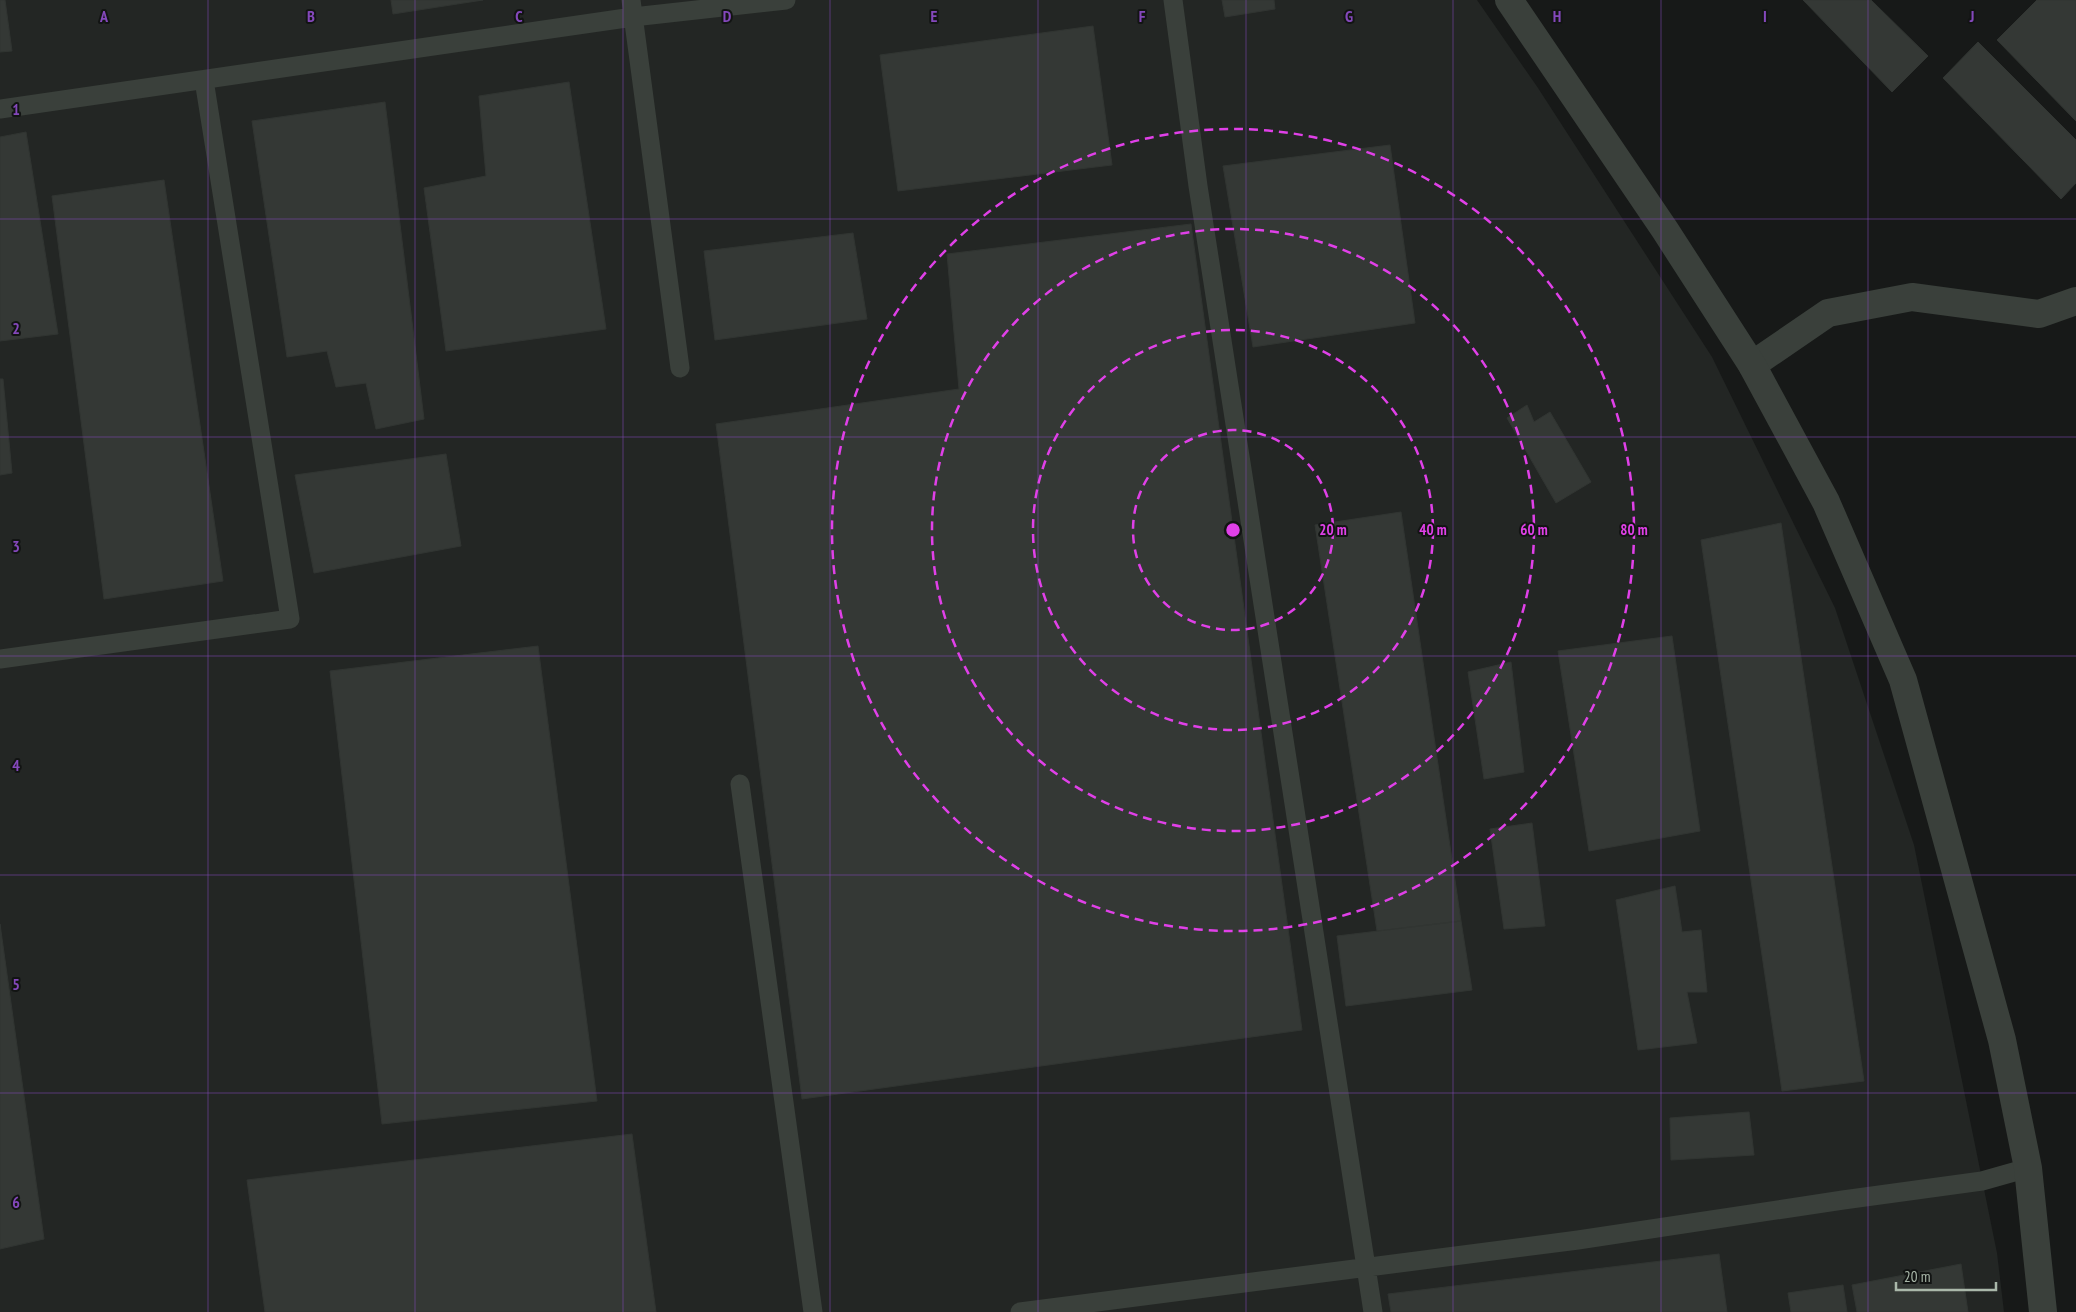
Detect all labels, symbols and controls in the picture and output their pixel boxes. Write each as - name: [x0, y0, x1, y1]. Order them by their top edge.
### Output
- text: A: [99, 6, 109, 26]
- text: B: [307, 6, 315, 26]
- text: C: [515, 6, 523, 26]
- text: D: [723, 6, 732, 26]
- text: E: [931, 6, 938, 26]
- text: F: [1139, 6, 1146, 26]
- text: G: [1345, 6, 1353, 26]
- text: H: [1553, 6, 1561, 26]
- text: I: [1763, 6, 1767, 26]
- text: J: [1969, 6, 1974, 26]
- text: 1: [12, 99, 20, 119]
- text: 2: [12, 318, 20, 338]
- text: 20 m: [1319, 520, 1347, 539]
- text: 40 m: [1419, 520, 1447, 539]
- text: 60 m: [1520, 520, 1548, 539]
- text: 80 m: [1620, 520, 1648, 539]
- centre of rings: [1224, 521, 1242, 539]
- text: 3: [12, 536, 20, 556]
- text: 4: [12, 755, 20, 775]
- text: 5: [12, 974, 20, 994]
- text: 6: [12, 1192, 20, 1212]
- scale bar: [1896, 1260, 1996, 1292]
- text: 20 m: [1904, 1267, 1930, 1286]

